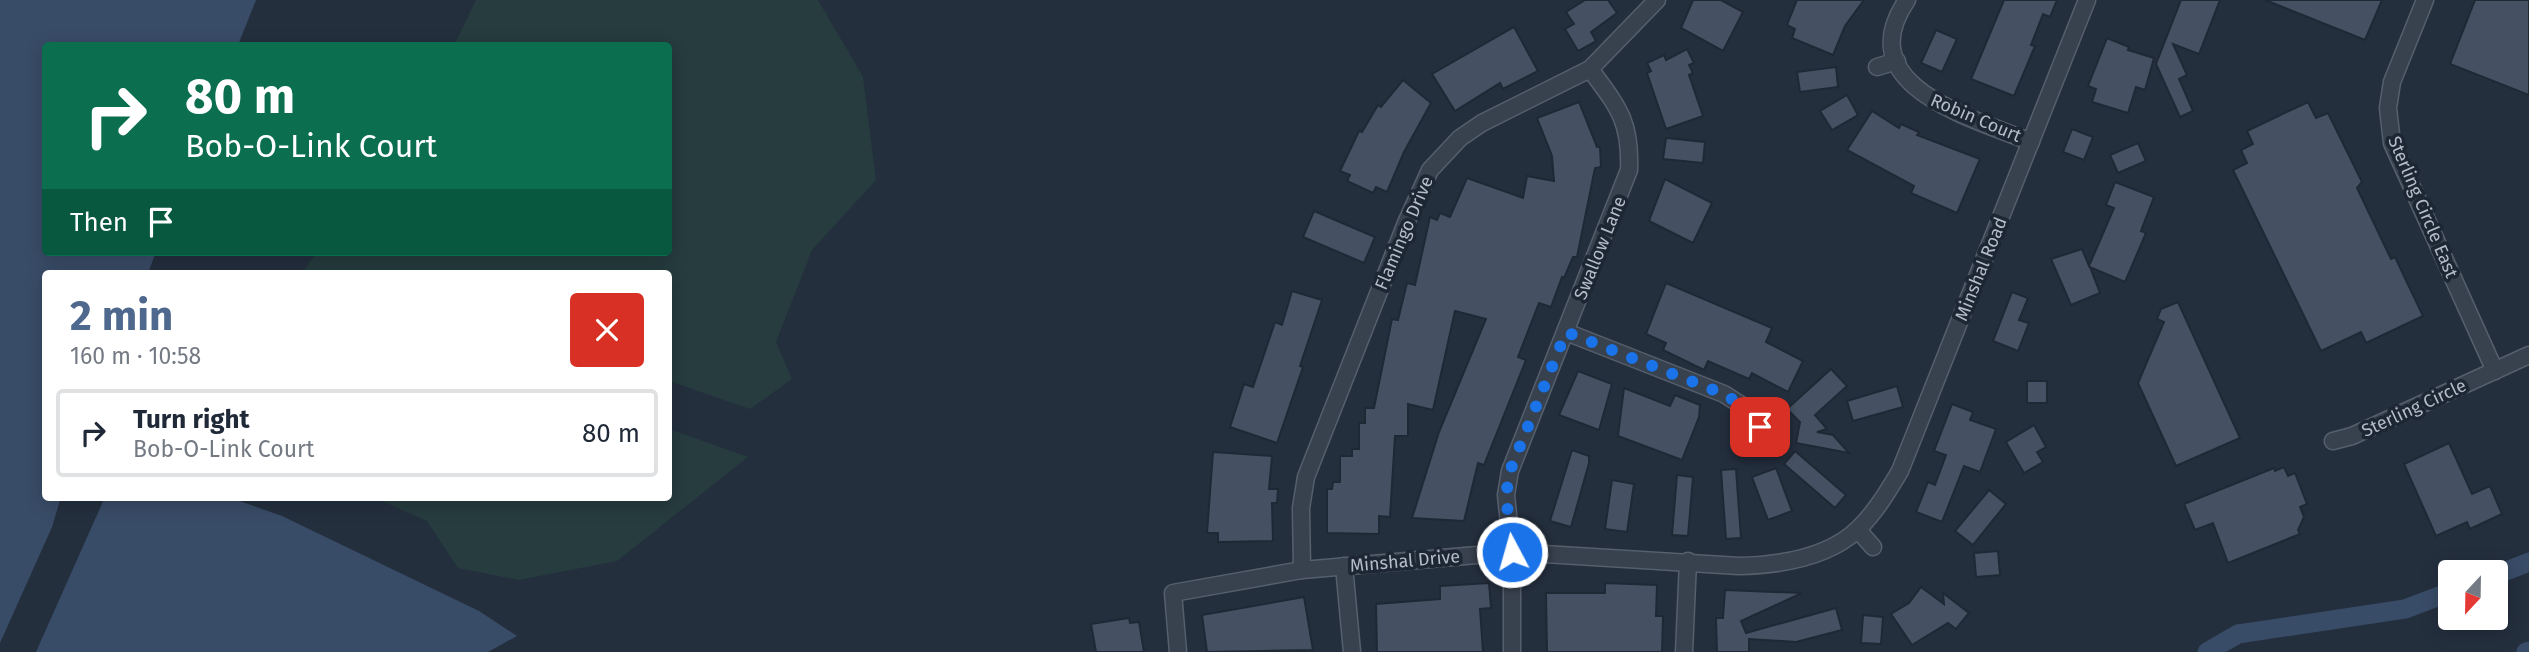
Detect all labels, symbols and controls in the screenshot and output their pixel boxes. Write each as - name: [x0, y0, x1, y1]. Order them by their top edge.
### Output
- text: 80 m: [185, 67, 295, 126]
- icon: right: [70, 70, 161, 161]
- street label: Robin Court: [1927, 89, 2025, 147]
- text: Bob-O-Link Court: [185, 127, 437, 165]
- street label: Sterling Circle East: [2383, 133, 2463, 282]
- street label: Flamingo Drive: [1370, 173, 1438, 293]
- street label: Swallow Lane: [1569, 193, 1631, 303]
- icon: arrive: [142, 203, 180, 241]
- text: Then: [70, 207, 128, 238]
- street label: Minshal Road: [1950, 214, 2012, 324]
- text: 2 min: [70, 291, 173, 341]
- button: close: [570, 293, 644, 367]
- text: 160 m · 10:58: [70, 342, 201, 370]
- street label: Sterling Circle: [2358, 374, 2470, 442]
- pin: [1730, 397, 1790, 457]
- text: Turn right: [133, 404, 250, 435]
- icon: arrive: [1741, 408, 1779, 446]
- icon: right: [74, 414, 112, 452]
- text: 80 m: [582, 418, 640, 449]
- text: Bob-O-Link Court: [133, 435, 314, 463]
- position arrow: [1475, 515, 1549, 589]
- street label: Minshal Drive: [1349, 545, 1461, 577]
- north arrow: [2438, 560, 2508, 630]
- map controls: [2438, 560, 2508, 630]

